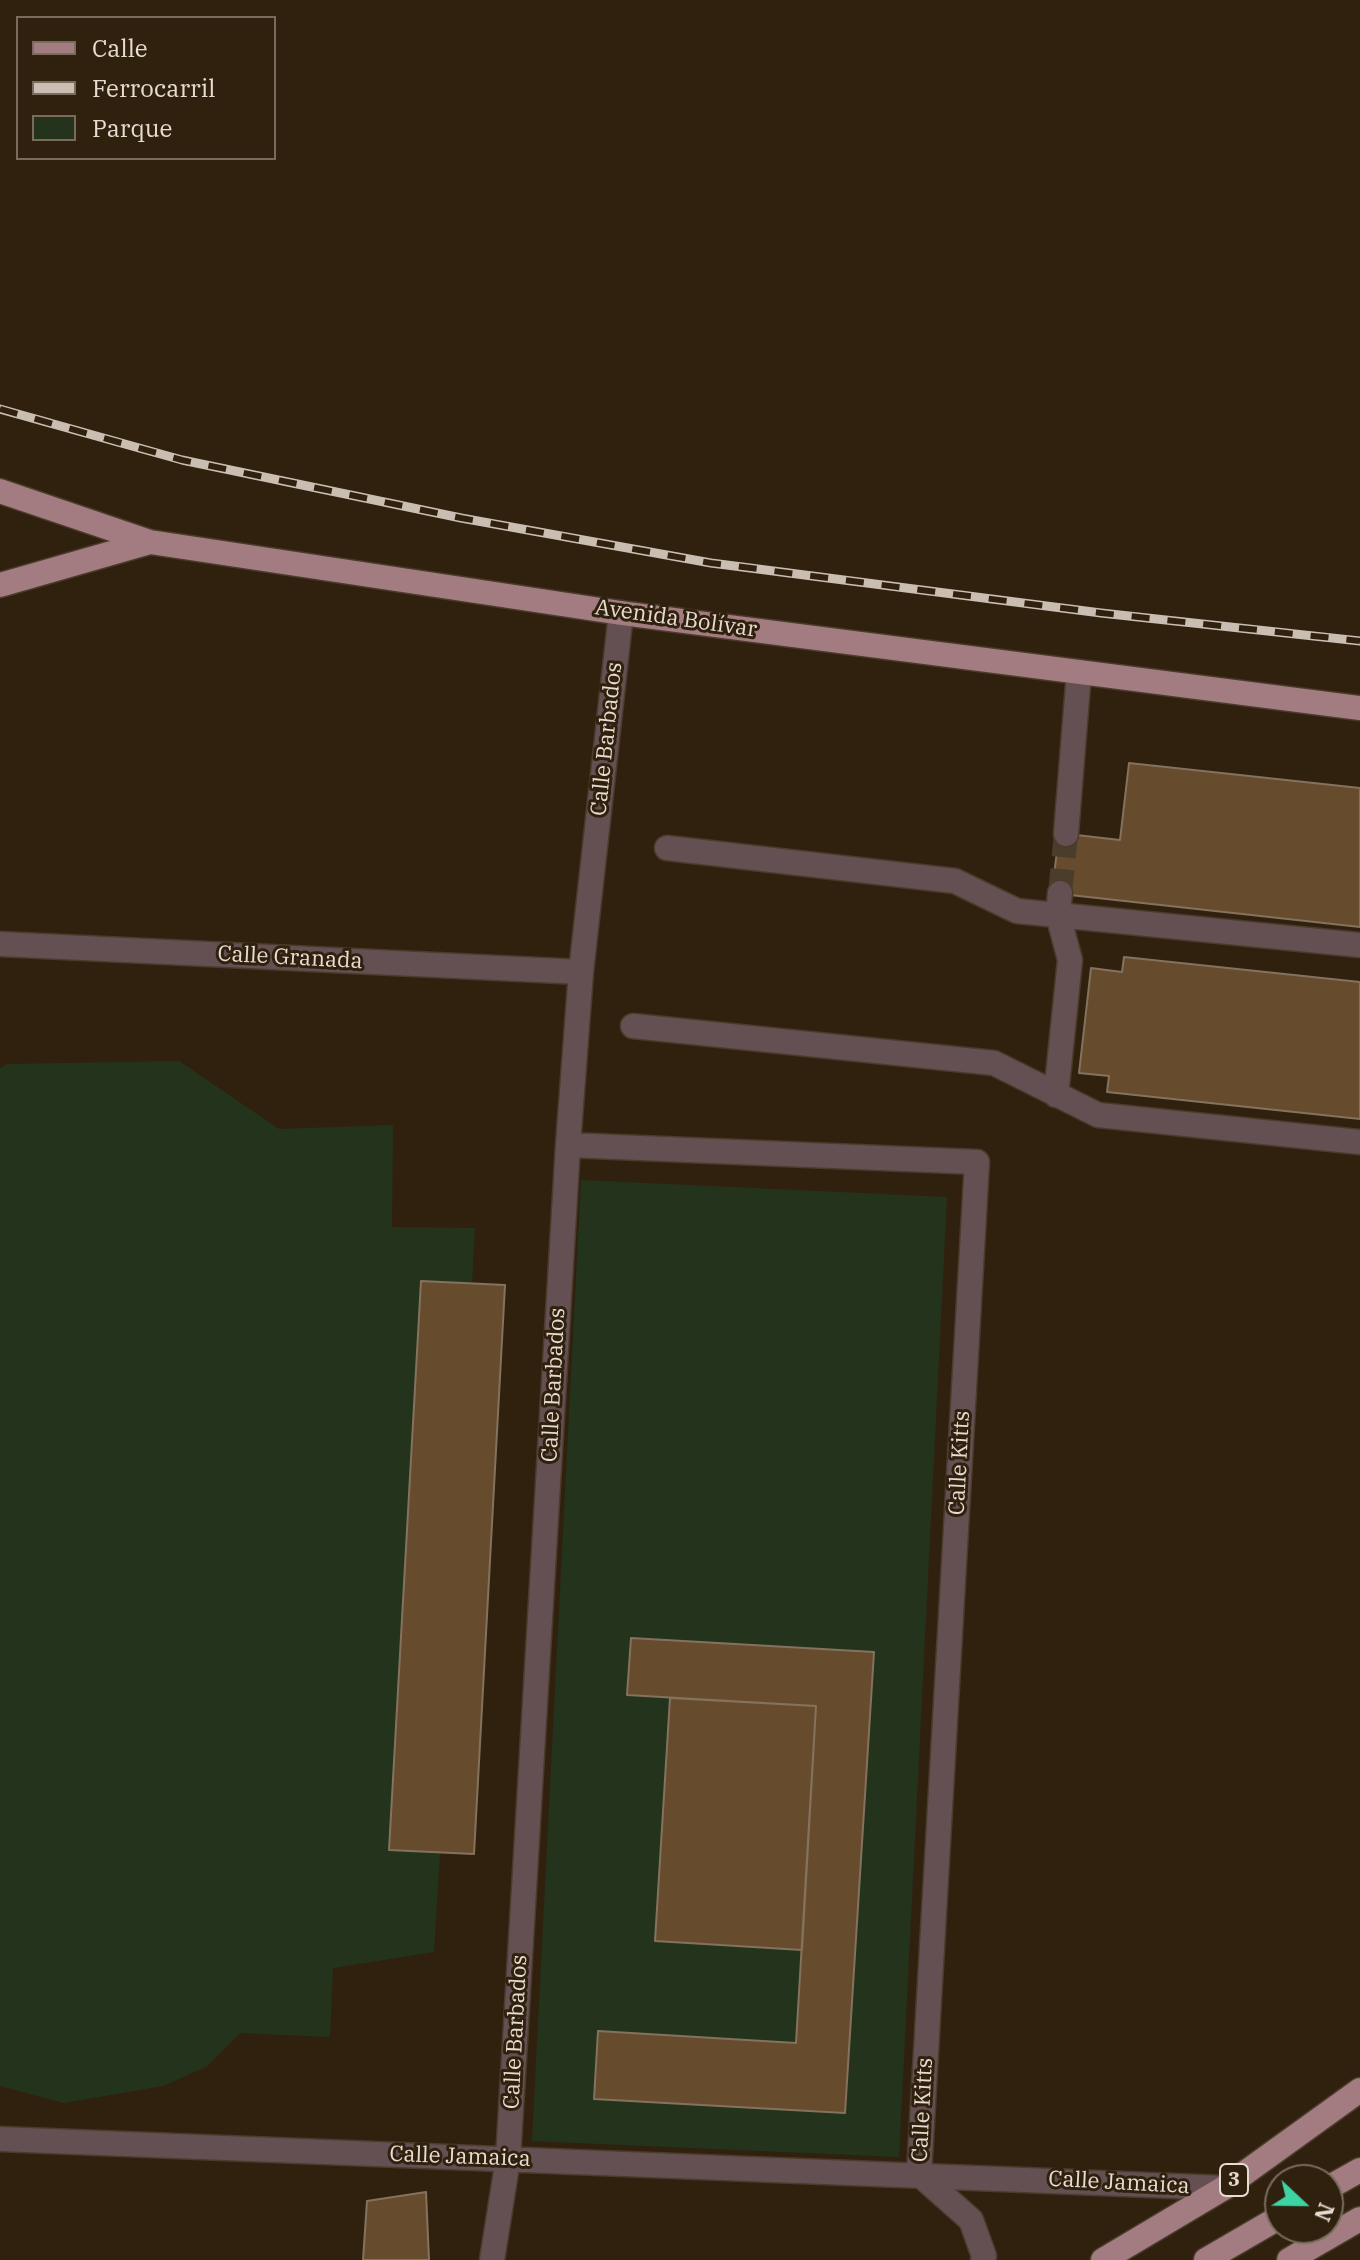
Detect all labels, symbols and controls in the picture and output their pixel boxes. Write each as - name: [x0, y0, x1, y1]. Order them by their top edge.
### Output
- legend: [16, 16, 276, 160]
- text: Calle: [92, 32, 148, 64]
- text: Ferrocarril: [92, 72, 215, 104]
- text: Parque: [92, 112, 172, 144]
- street label: Avenida Bolívar: [593, 595, 759, 643]
- street label: Calle Barbados: [586, 661, 628, 817]
- street label: Calle Granada: [217, 941, 363, 975]
- street label: Calle Barbados: [537, 1307, 571, 1463]
- street label: Calle Kitts: [944, 1410, 976, 1516]
- street label: Calle Barbados: [499, 1954, 533, 2110]
- street label: Calle Kitts: [907, 2057, 939, 2163]
- street label: Calle Jamaica: [389, 2141, 531, 2173]
- road number: 3: [1220, 2164, 1248, 2196]
- north arrow: [1264, 2164, 1344, 2244]
- street label: Calle Jamaica: [1048, 2166, 1190, 2200]
- text: N: [1308, 2199, 1342, 2226]

